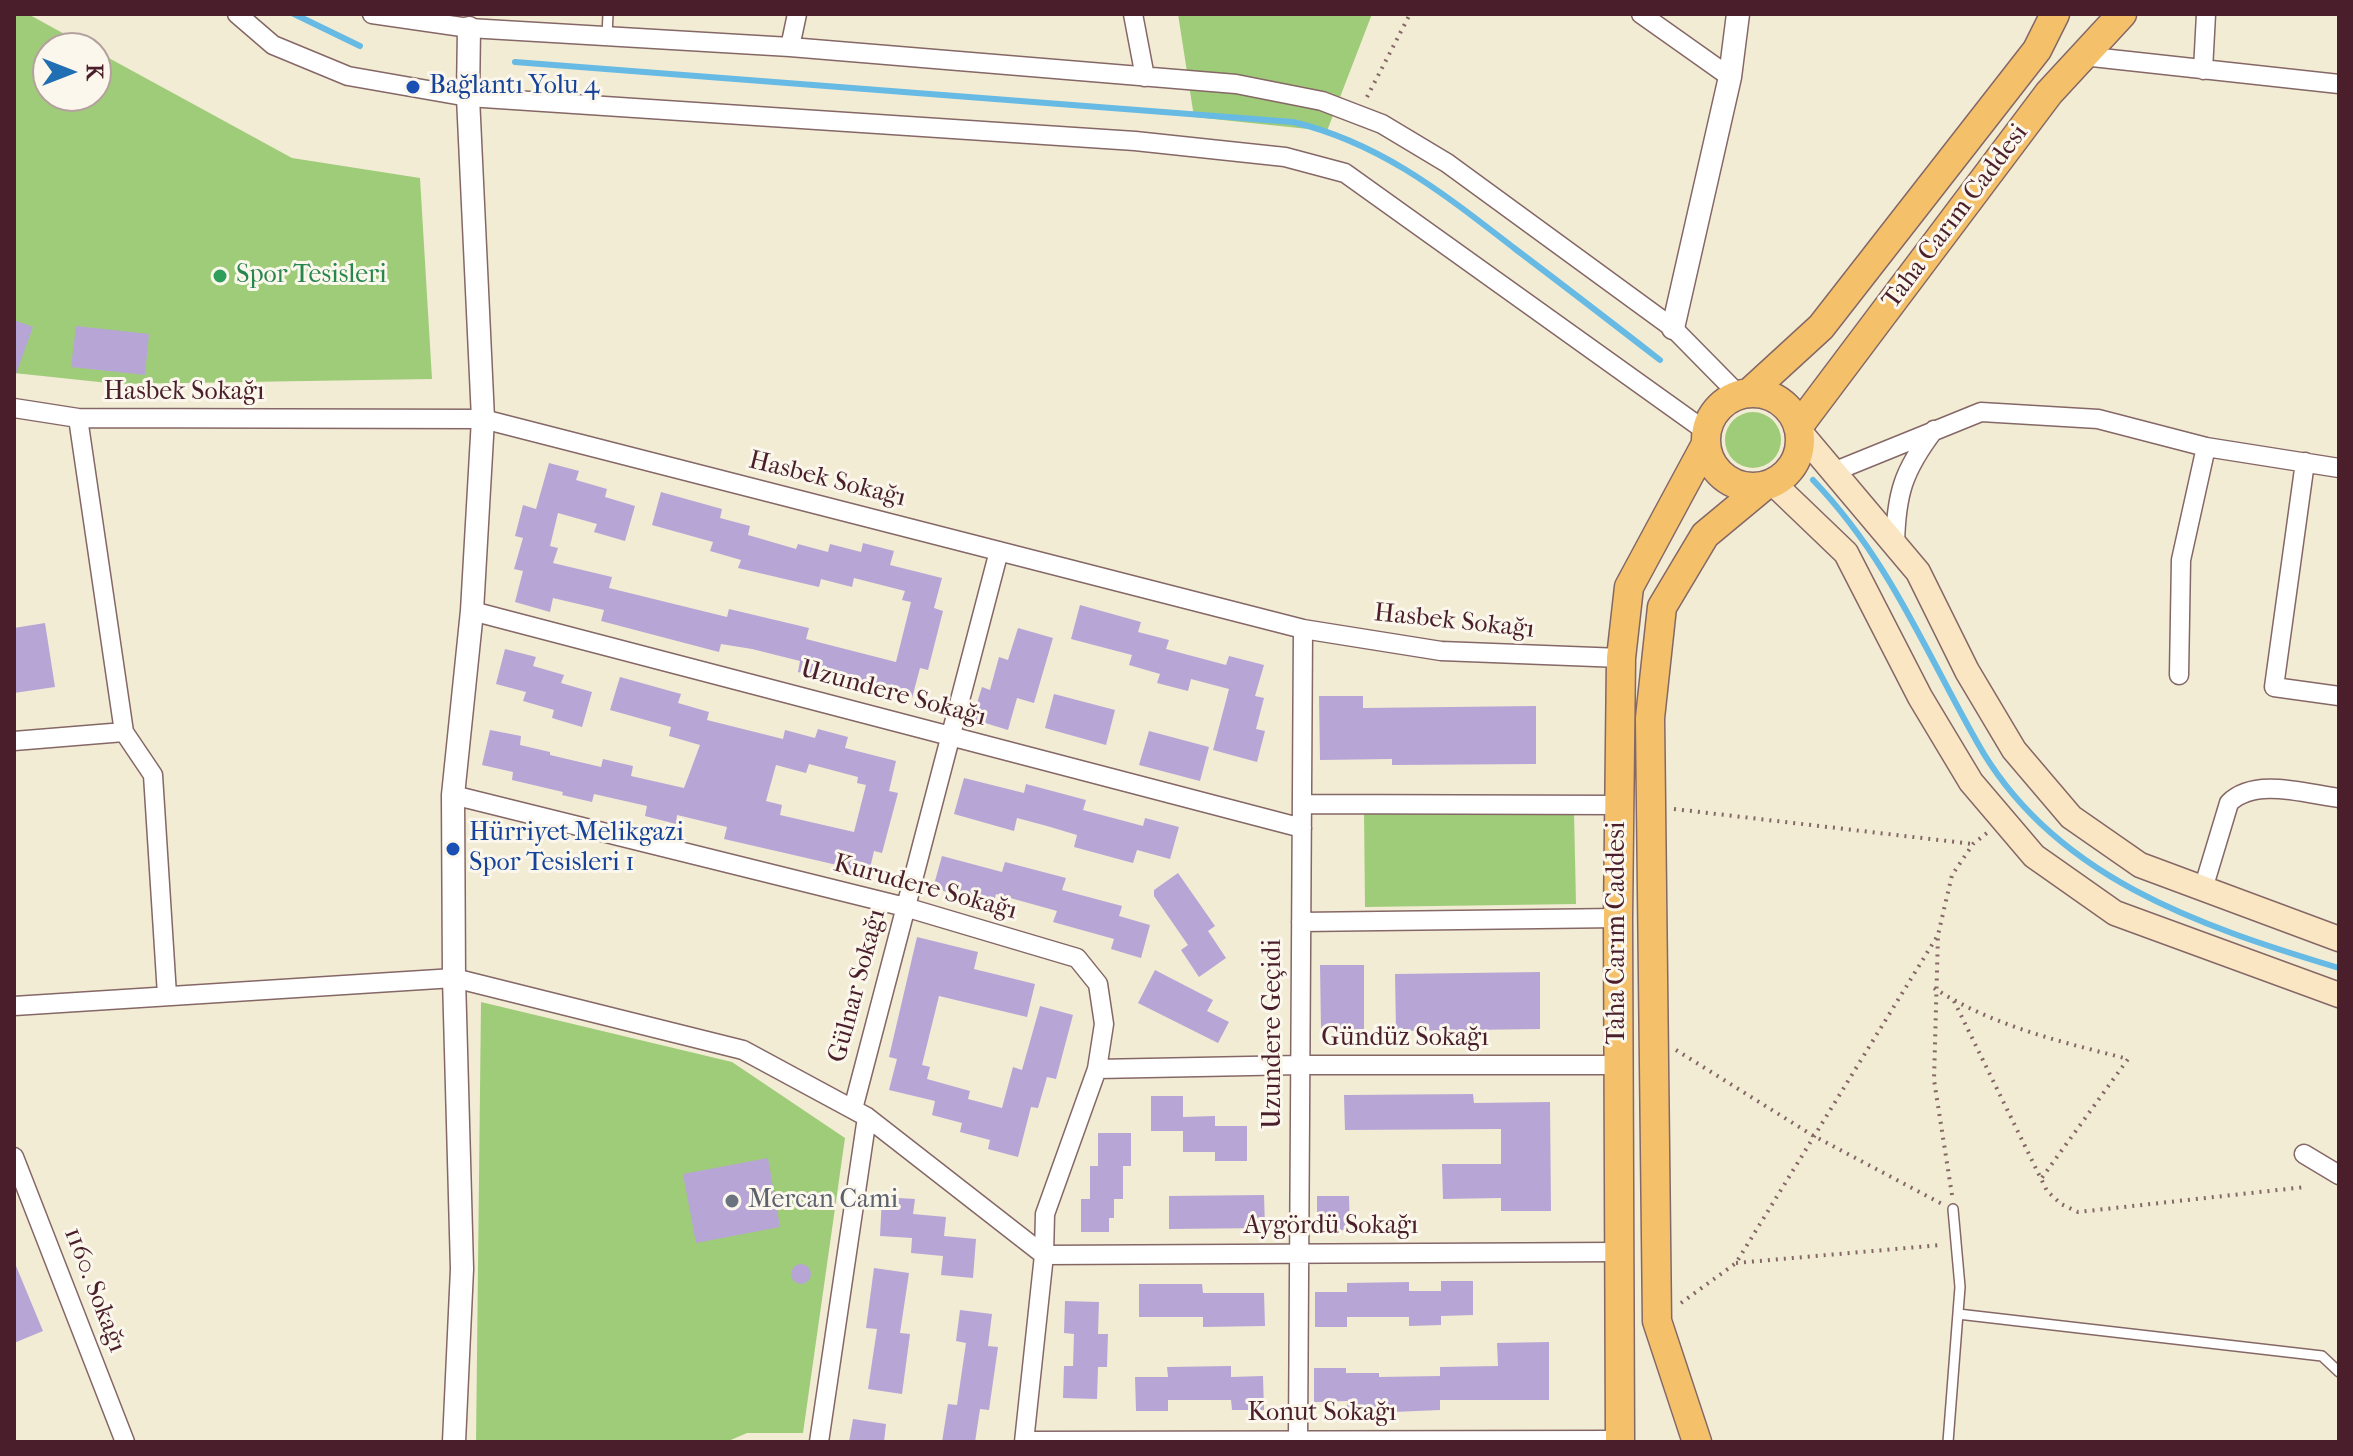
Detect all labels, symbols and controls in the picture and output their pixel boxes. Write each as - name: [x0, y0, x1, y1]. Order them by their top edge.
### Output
- north arrow: [32, 32, 112, 112]
- text: K: [81, 64, 107, 80]
- place label: Bağlantı Yolu 4: [429, 71, 599, 103]
- marker: Bağlantı Yolu 4: [404, 78, 422, 96]
- street label: Taha Carım Caddesi: [1876, 119, 2036, 315]
- place label: Spor Tesisleri: [236, 260, 387, 292]
- marker: Spor Tesisleri: [211, 267, 229, 285]
- street label: Hasbek Sokağı: [104, 377, 264, 409]
- street label: Hasbek Sokağı: [745, 445, 909, 515]
- street label: Hasbek Sokağı: [1372, 598, 1536, 646]
- street label: Uzundere Sokağı: [797, 654, 989, 734]
- place label: Hürriyet Melikgazi Spor Tesisleri 1: [469, 818, 684, 880]
- street label: Taha Carım Caddesi: [1602, 822, 1634, 1044]
- marker: Hürriyet Melikgazi Spor Tesisleri 1: [444, 840, 462, 858]
- street label: Kurudere Sokağı: [830, 849, 1020, 927]
- street label: Gülnar Sokağı: [823, 906, 893, 1066]
- street label: Uzundere Geçidi: [1258, 939, 1290, 1129]
- street label: Gündüz Sokağı: [1321, 1023, 1489, 1055]
- place label: Mercan Cami: [748, 1185, 898, 1217]
- marker: Mercan Cami: [723, 1192, 741, 1210]
- street label: Aygördü Sokağı: [1244, 1211, 1418, 1243]
- street label: 1160. Sokağı: [56, 1223, 132, 1357]
- street label: Konut Sokağı: [1247, 1398, 1397, 1430]

